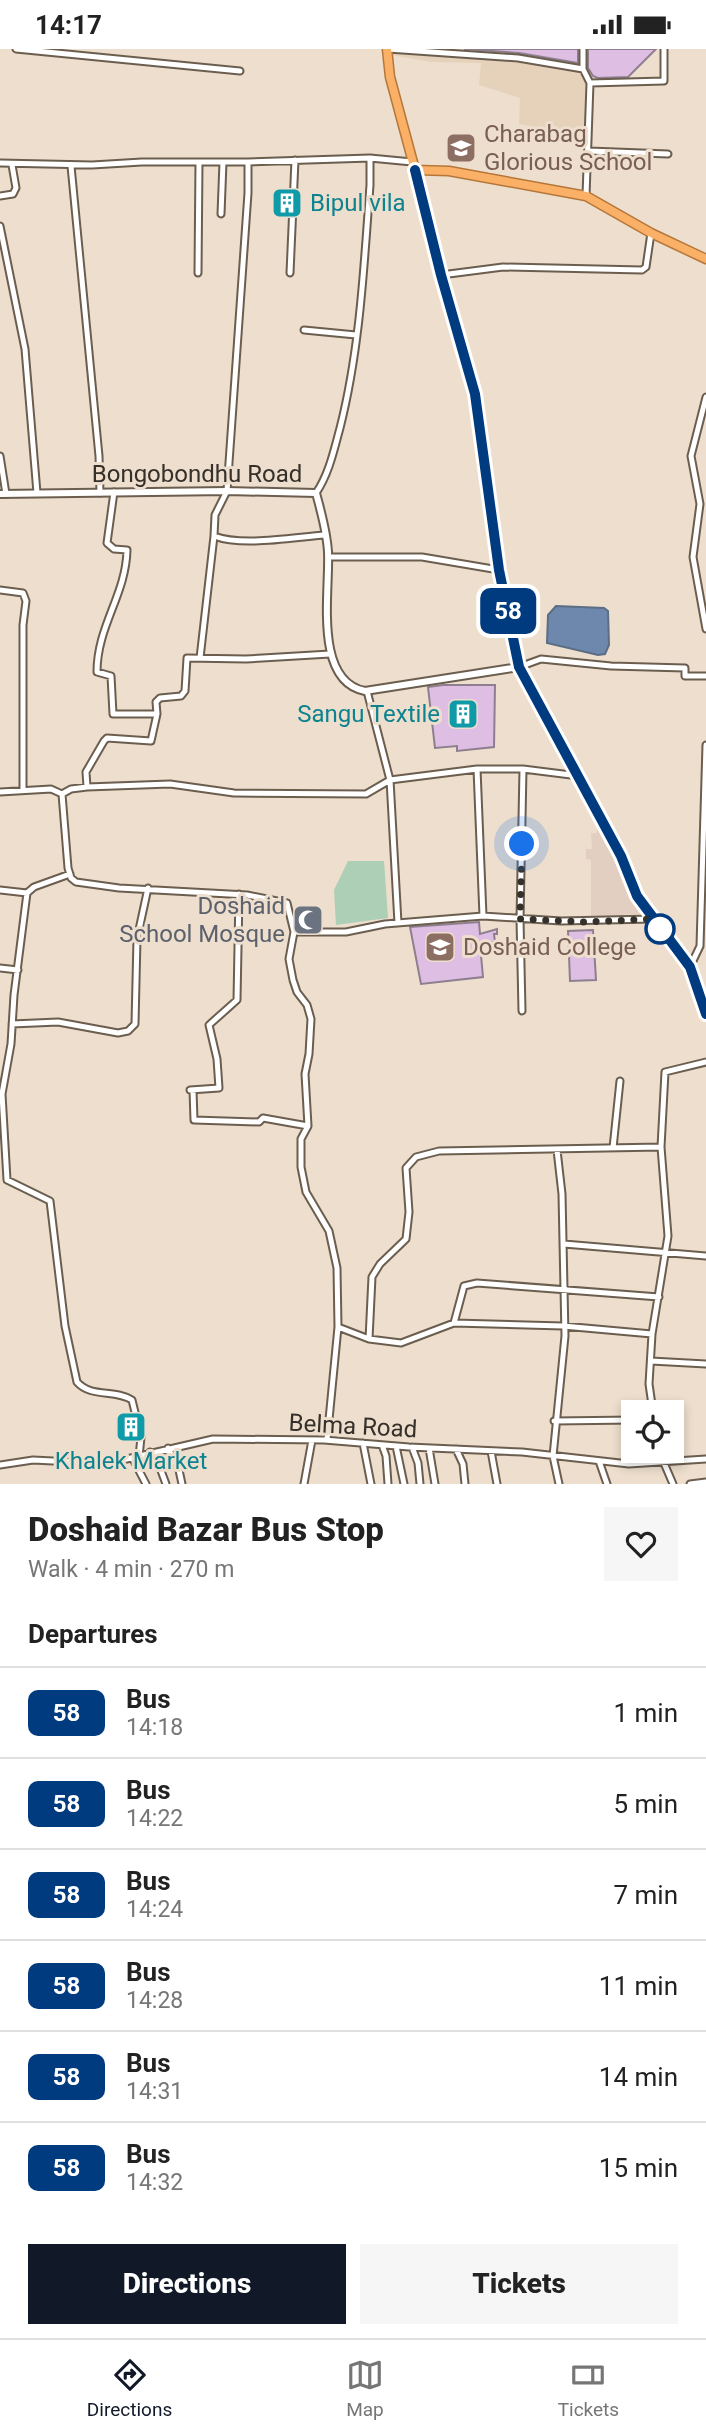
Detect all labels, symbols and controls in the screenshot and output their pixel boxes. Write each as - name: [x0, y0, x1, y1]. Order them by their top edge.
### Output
- text: 14:17: [35, 10, 102, 40]
- place label: Charabag Glorious School: [484, 120, 652, 176]
- school or university icon: Charabag Glorious School: [444, 131, 478, 165]
- building icon: Bipul vila: [270, 186, 304, 220]
- place label: Bipul vila: [310, 189, 406, 217]
- street label: Bongobondhu Road: [92, 460, 302, 488]
- line badge: 58: [476, 588, 540, 634]
- text: 58: [494, 597, 522, 625]
- building icon: Sangu Textile: [446, 697, 480, 731]
- place label: Sangu Textile: [297, 700, 440, 728]
- your location: [504, 826, 539, 861]
- place label: Doshaid School Mosque: [119, 892, 285, 948]
- mosque icon: Doshaid School Mosque: [291, 903, 325, 937]
- unlabelled marker: [645, 914, 675, 944]
- school or university icon: Doshaid College: [423, 930, 457, 964]
- place label: Doshaid College: [463, 933, 636, 961]
- map controls: [621, 1400, 684, 1463]
- button: locate: [621, 1400, 684, 1463]
- street label: Belma Road: [288, 1409, 418, 1443]
- building icon: Khalek Market: [114, 1410, 148, 1444]
- place label: Khalek Market: [55, 1447, 207, 1475]
- button: heart: [604, 1507, 678, 1581]
- text: Doshaid Bazar Bus Stop: [28, 1510, 384, 1549]
- text: Walk · 4 min · 270 m: [28, 1556, 234, 1583]
- text: Departures: [28, 1619, 158, 1649]
- text: Bus: [126, 1684, 171, 1714]
- text: 1 min: [613, 1698, 678, 1728]
- text: 58: [53, 1699, 80, 1727]
- text: 14:18: [126, 1714, 183, 1741]
- text: Bus: [126, 1775, 171, 1805]
- text: 5 min: [613, 1789, 678, 1819]
- text: 58: [53, 1790, 80, 1818]
- text: 14:22: [126, 1805, 183, 1832]
- text: Bus: [126, 1866, 171, 1896]
- text: 7 min: [613, 1880, 678, 1910]
- text: 58: [53, 1881, 80, 1909]
- text: 14:24: [126, 1896, 183, 1923]
- text: Bus: [126, 1957, 171, 1987]
- text: 11 min: [599, 1971, 678, 2001]
- text: 58: [53, 1972, 80, 2000]
- text: 14:28: [126, 1987, 183, 2014]
- text: Bus: [126, 2048, 171, 2078]
- text: 14 min: [599, 2062, 678, 2092]
- text: 58: [53, 2063, 80, 2091]
- text: 14:31: [126, 2078, 183, 2105]
- text: Bus: [126, 2139, 171, 2169]
- text: 15 min: [599, 2153, 678, 2183]
- text: 58: [53, 2154, 80, 2182]
- text: 14:32: [126, 2169, 183, 2196]
- button: Directions: [28, 2244, 346, 2324]
- button: Tickets: [360, 2244, 678, 2324]
- tab: Directions: [87, 2356, 172, 2421]
- tab: Map: [346, 2356, 384, 2421]
- tab: Tickets: [558, 2356, 619, 2421]

